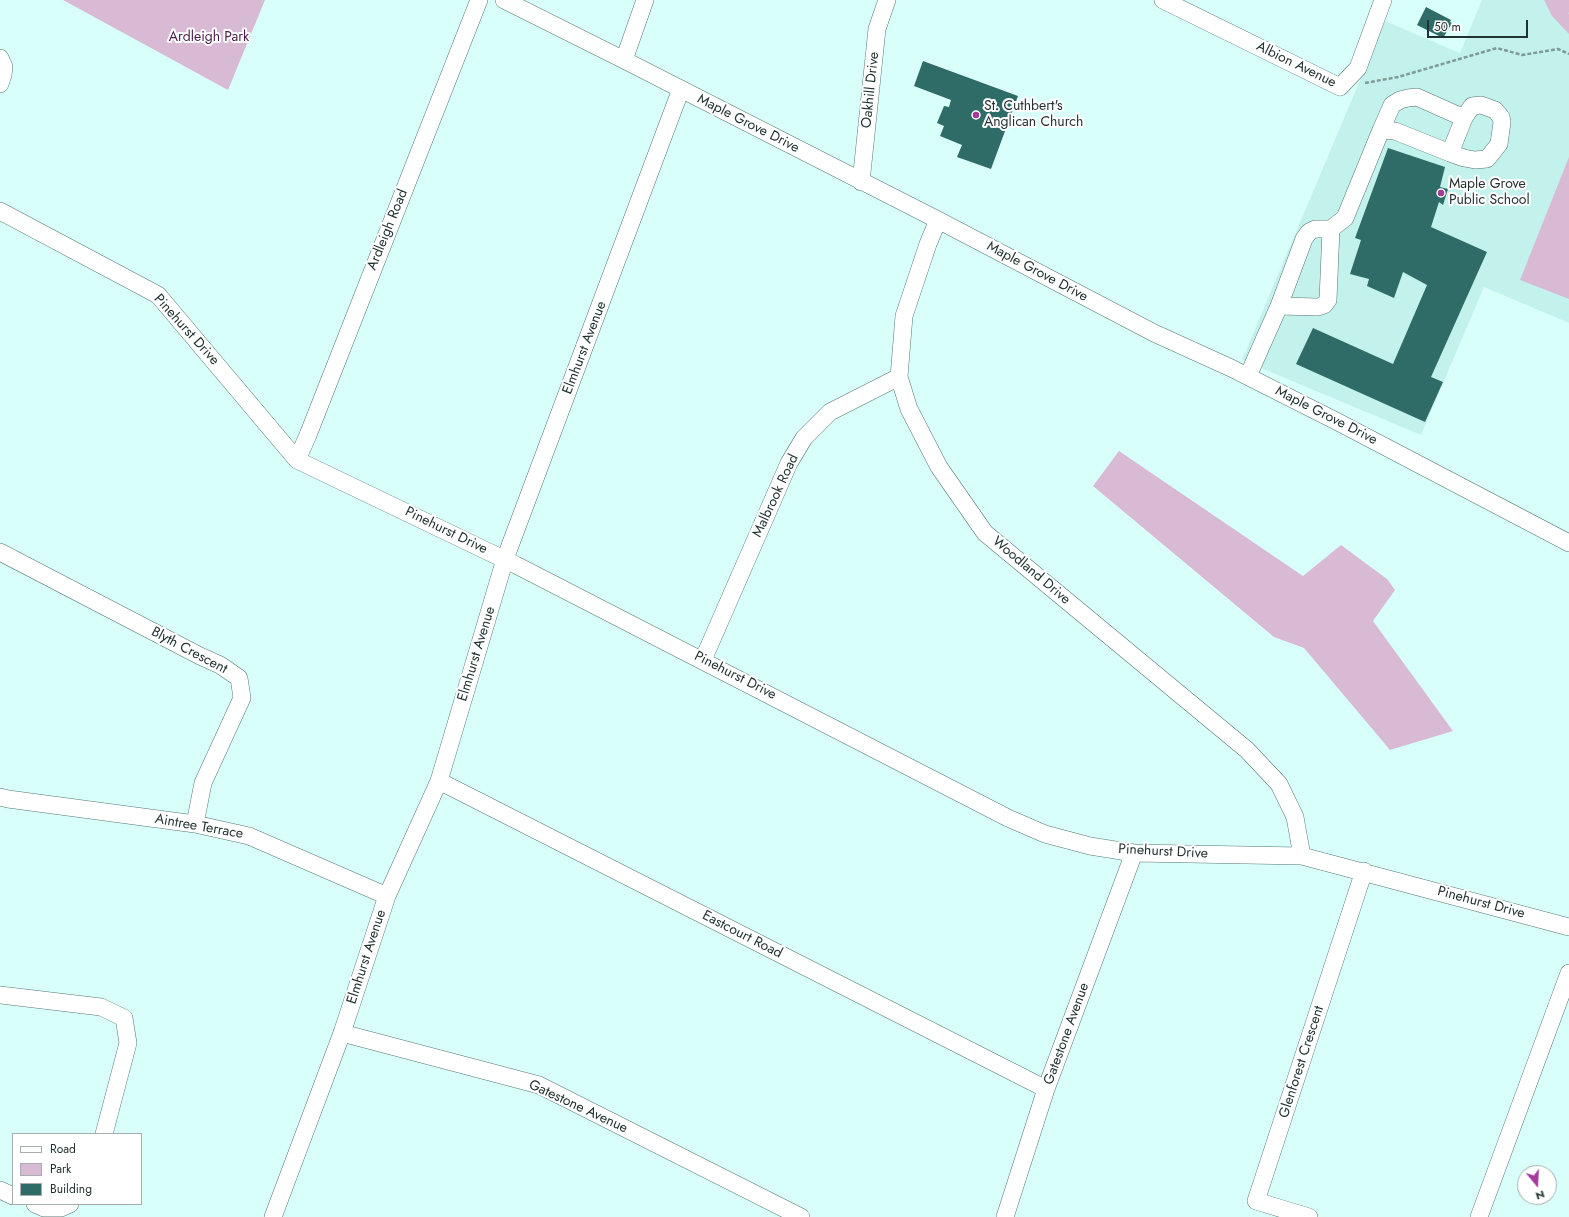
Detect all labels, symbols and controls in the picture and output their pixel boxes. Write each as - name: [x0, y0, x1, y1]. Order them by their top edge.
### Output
- scale bar: [1429, 12, 1530, 38]
- text: 50 m: [1434, 18, 1461, 36]
- park label: Ardleigh Park: [169, 30, 249, 46]
- street label: Albion Avenue: [1253, 38, 1339, 92]
- street label: Oakhill Drive: [859, 51, 883, 129]
- street label: Maple Grove Drive: [694, 91, 802, 157]
- place label: St. Cuthbert's Anglican Church: [984, 99, 1083, 132]
- marker: St. Cuthbert's Anglican Church: [971, 110, 981, 120]
- place label: Maple Grove Public School: [1449, 177, 1530, 210]
- street label: Ardleigh Road: [364, 187, 412, 273]
- marker: Maple Grove Public School: [1436, 188, 1446, 198]
- street label: Maple Grove Drive: [984, 238, 1090, 306]
- street label: Pinehurst Drive: [150, 291, 222, 369]
- street label: Elmhurst Avenue: [560, 299, 610, 397]
- street label: Maple Grove Drive: [1272, 383, 1380, 449]
- street label: Malbrook Road: [749, 452, 803, 540]
- street label: Pinehurst Drive: [402, 504, 490, 558]
- street label: Woodland Drive: [989, 534, 1073, 608]
- street label: Elmhurst Avenue: [455, 605, 499, 703]
- street label: Blyth Crescent: [148, 624, 230, 678]
- street label: Pinehurst Drive: [691, 648, 779, 704]
- street label: Aintree Terrace: [154, 811, 244, 843]
- street label: Pinehurst Drive: [1118, 841, 1208, 863]
- street label: Pinehurst Drive: [1436, 883, 1526, 923]
- street label: Elmhurst Avenue: [344, 908, 390, 1006]
- street label: Eastcourt Road: [699, 908, 785, 962]
- street label: Gatestone Avenue: [1041, 981, 1093, 1087]
- street label: Glenforest Crescent: [1276, 1004, 1328, 1120]
- street label: Gatestone Avenue: [526, 1077, 630, 1137]
- legend: [12, 1133, 142, 1205]
- text: Road: [50, 1140, 76, 1158]
- text: Park: [50, 1160, 71, 1178]
- north arrow: [1517, 1165, 1557, 1205]
- text: Building: [50, 1180, 92, 1198]
- text: N: [1534, 1187, 1547, 1204]

